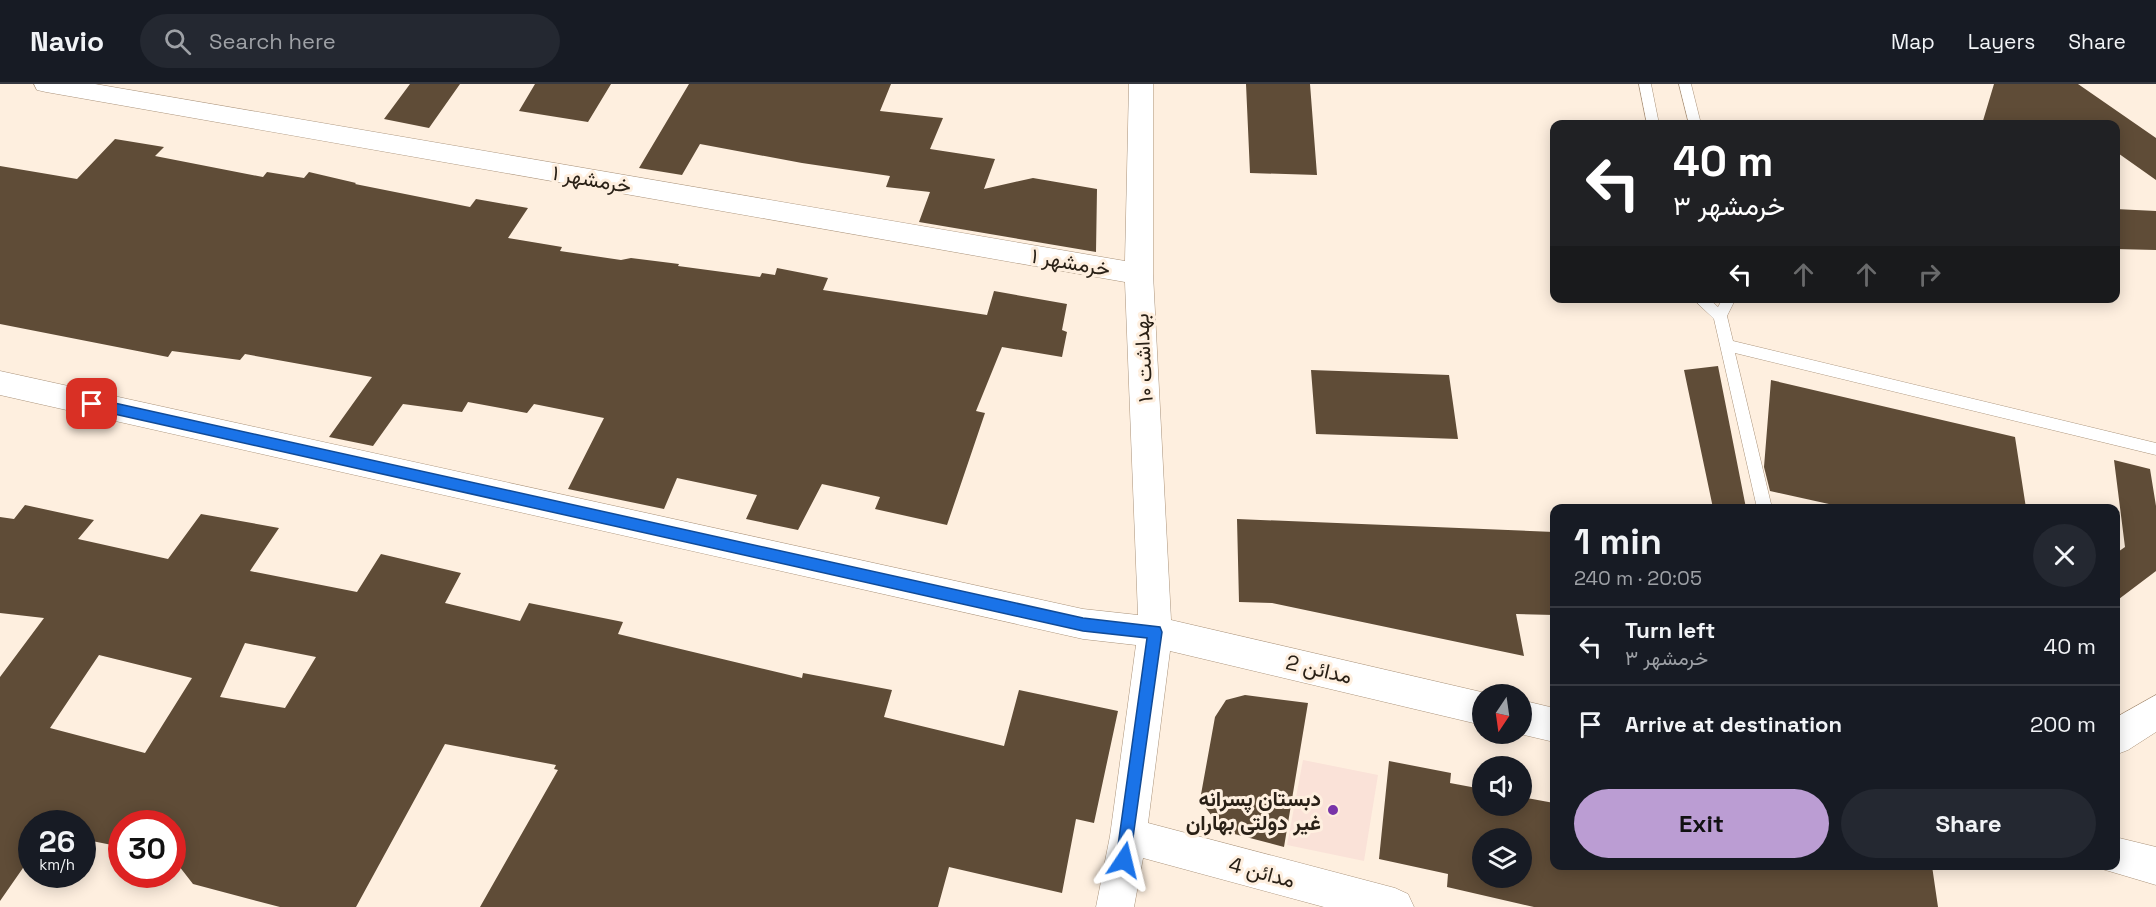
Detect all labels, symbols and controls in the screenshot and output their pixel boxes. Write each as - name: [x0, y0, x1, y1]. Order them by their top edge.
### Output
- search box: [140, 14, 560, 68]
- text: Navio: [30, 23, 104, 59]
- icon: search: [161, 25, 194, 58]
- text: Search here: [209, 27, 336, 55]
- text: Map: [1891, 28, 1935, 55]
- text: Layers: [1968, 28, 2035, 55]
- text: Share: [2068, 28, 2126, 55]
- text: 40 m: [1673, 135, 1773, 188]
- icon: left: [1574, 144, 1652, 222]
- street label: خرمشهر ۱: [551, 159, 633, 199]
- text: خرمشهر ۳: [1673, 188, 1785, 223]
- street label: خرمشهر ۱: [1030, 242, 1112, 282]
- icon: left: [1724, 258, 1757, 291]
- icon: ahead: [1787, 258, 1820, 291]
- icon: ahead: [1850, 258, 1883, 291]
- icon: right: [1913, 258, 1946, 291]
- street label: بهداشت ۱۰: [1127, 313, 1159, 403]
- pin: [66, 378, 117, 429]
- icon: arrive: [75, 387, 108, 420]
- text: 1 min: [1574, 519, 1662, 565]
- button: close: [2033, 524, 2096, 587]
- text: 240 m · 20:05: [1574, 565, 1702, 591]
- text: Turn left: [1625, 616, 1715, 644]
- icon: left: [1574, 630, 1607, 663]
- text: 40 m: [2044, 632, 2096, 660]
- text: خرمشهر ۳: [1625, 645, 1708, 671]
- street label: مدائن 2: [1283, 648, 1355, 690]
- north arrow: [1472, 684, 1532, 744]
- map controls: [1472, 684, 1532, 888]
- icon: arrive: [1574, 708, 1607, 741]
- text: Arrive at destination: [1625, 710, 1842, 738]
- text: 200 m: [2030, 710, 2096, 738]
- button: sound: [1472, 756, 1532, 816]
- place label: دبستان پسرانه غیر دولتی بهاران: [1186, 785, 1321, 836]
- button: Exit: [1574, 789, 1829, 858]
- button: Share: [1841, 789, 2096, 858]
- marker: دبستان پسرانه غیر دولتی بهاران: [1326, 803, 1340, 817]
- speed limit sign: 30: [108, 810, 186, 888]
- text: 26: [39, 822, 75, 861]
- position arrow: [1092, 828, 1156, 892]
- button: layers: [1472, 828, 1532, 888]
- street label: مدائن 4: [1226, 850, 1298, 894]
- text: km/h: [39, 855, 75, 874]

